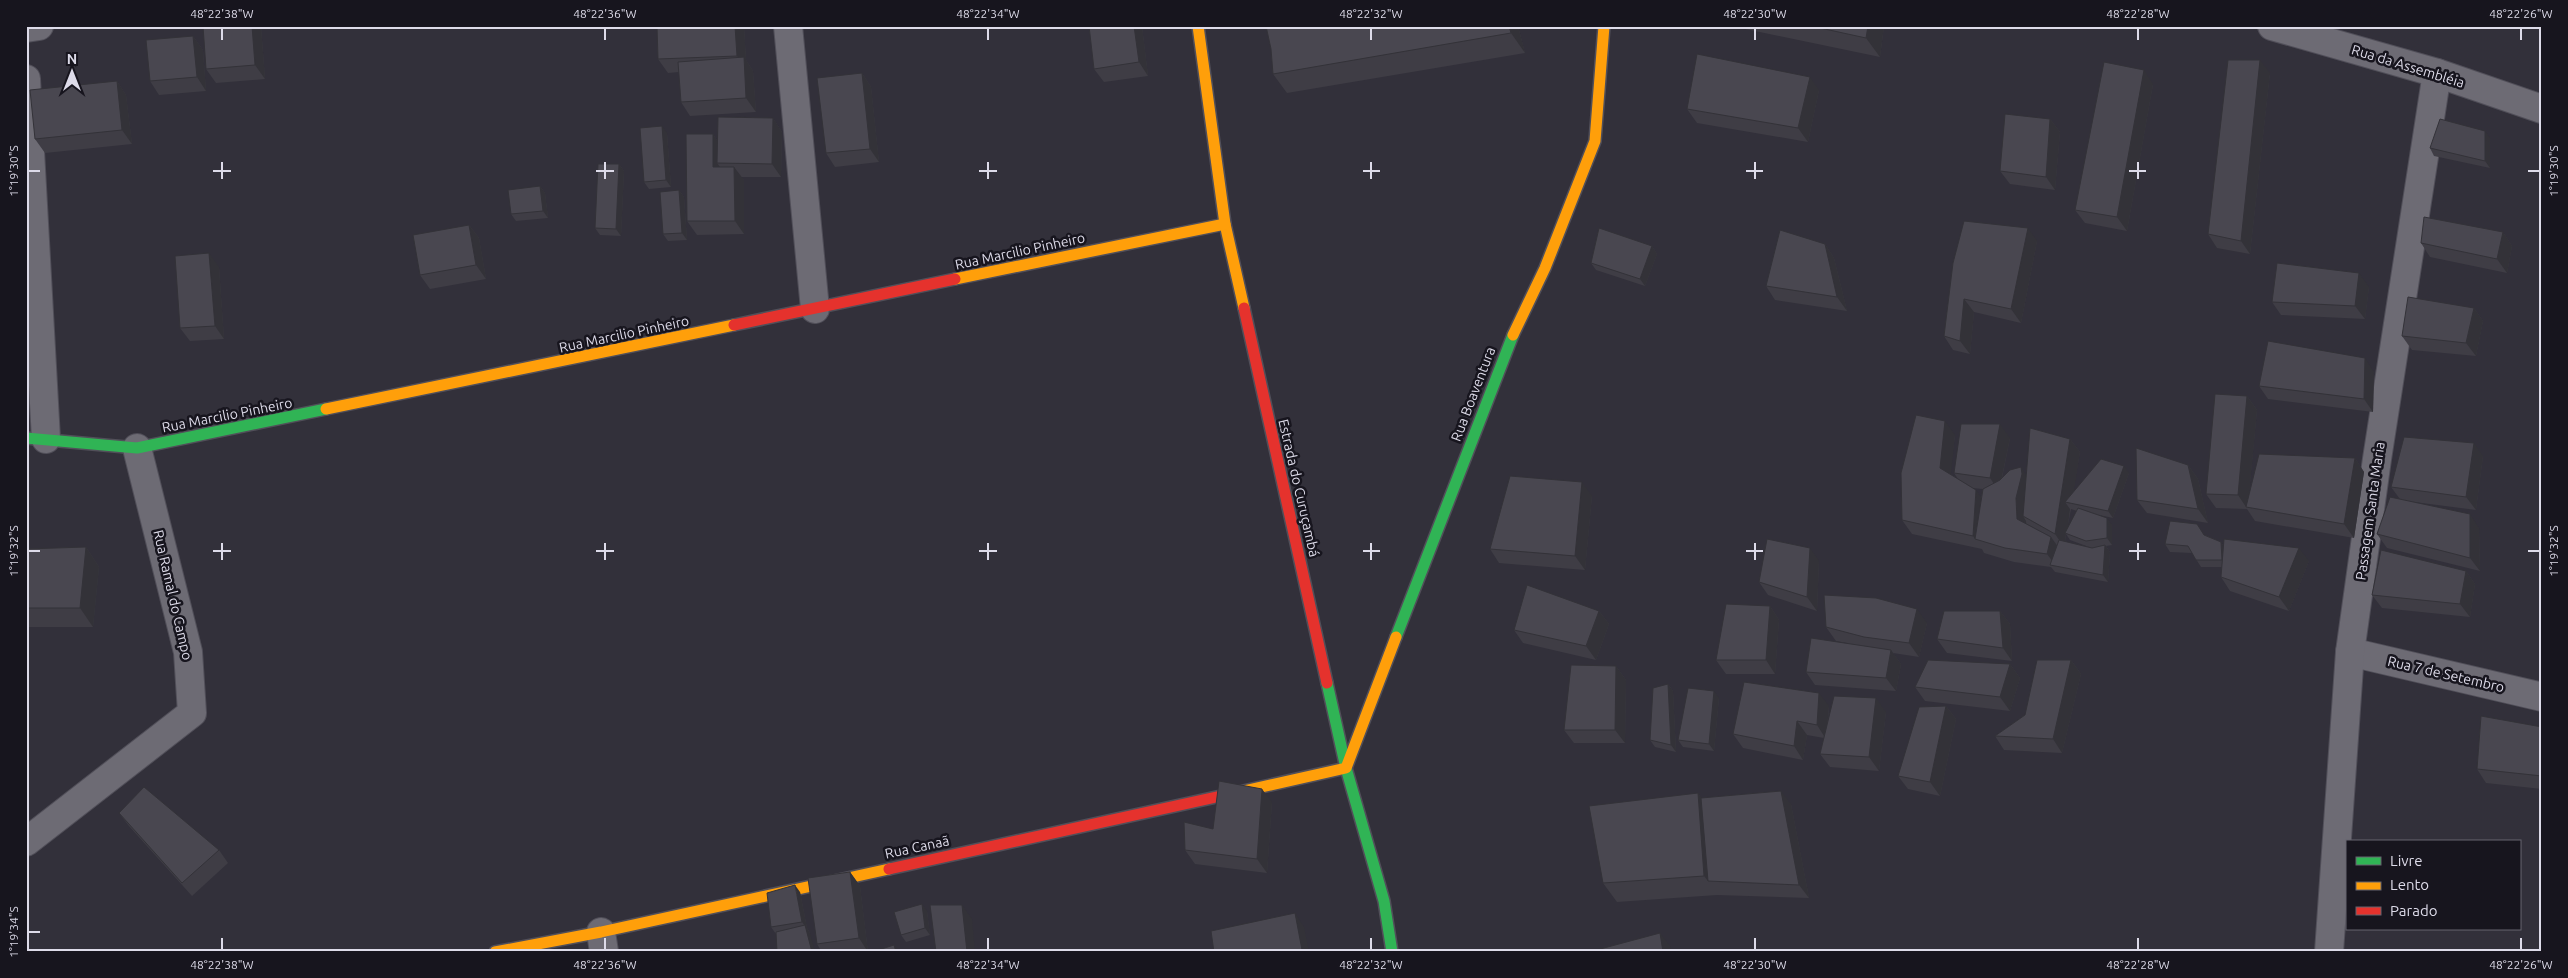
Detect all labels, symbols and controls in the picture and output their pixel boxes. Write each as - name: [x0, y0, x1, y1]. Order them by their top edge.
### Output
- text: 48°22'38"W: [190, 7, 254, 20]
- text: 48°22'36"W: [573, 7, 637, 20]
- text: 48°22'34"W: [956, 7, 1020, 20]
- text: 48°22'32"W: [1339, 7, 1403, 20]
- text: 48°22'30"W: [1723, 7, 1787, 20]
- text: 48°22'28"W: [2106, 7, 2170, 20]
- text: 48°22'26"W: [2489, 7, 2553, 20]
- street label: Rua da Assembléia: [2350, 41, 2466, 91]
- north arrow: [48, 48, 98, 98]
- text: N: [67, 51, 77, 67]
- text: 1°19'30"S: [7, 145, 20, 197]
- text: 1°19'30"S: [2547, 145, 2560, 197]
- street label: Rua Marcilio Pinheiro: [954, 229, 1086, 273]
- street label: Rua Marcilio Pinheiro: [558, 312, 690, 356]
- street label: Rua Boaventura: [1448, 345, 1498, 443]
- street label: Rua Marcilio Pinheiro: [160, 395, 294, 435]
- street label: Estrada do Curuçambá: [1275, 418, 1323, 558]
- street label: Passagem Santa Maria: [2352, 441, 2388, 581]
- text: 1°19'32"S: [7, 525, 20, 577]
- text: 1°19'32"S: [2547, 525, 2560, 577]
- street label: Rua Ramal do Campo: [150, 528, 196, 662]
- street label: Rua 7 de Setembro: [2386, 653, 2506, 695]
- street label: Rua Canaã: [883, 832, 951, 862]
- legend: [2346, 840, 2520, 930]
- text: Livre: [2390, 852, 2423, 869]
- text: Lento: [2390, 876, 2429, 893]
- text: Parado: [2390, 902, 2437, 919]
- text: 1°19'34"S: [7, 906, 20, 958]
- text: 48°22'38"W: [190, 958, 254, 971]
- text: 48°22'36"W: [573, 958, 637, 971]
- text: 48°22'34"W: [956, 958, 1020, 971]
- text: 48°22'32"W: [1339, 958, 1403, 971]
- text: 48°22'30"W: [1723, 958, 1787, 971]
- text: 48°22'28"W: [2106, 958, 2170, 971]
- text: 48°22'26"W: [2489, 958, 2553, 971]

